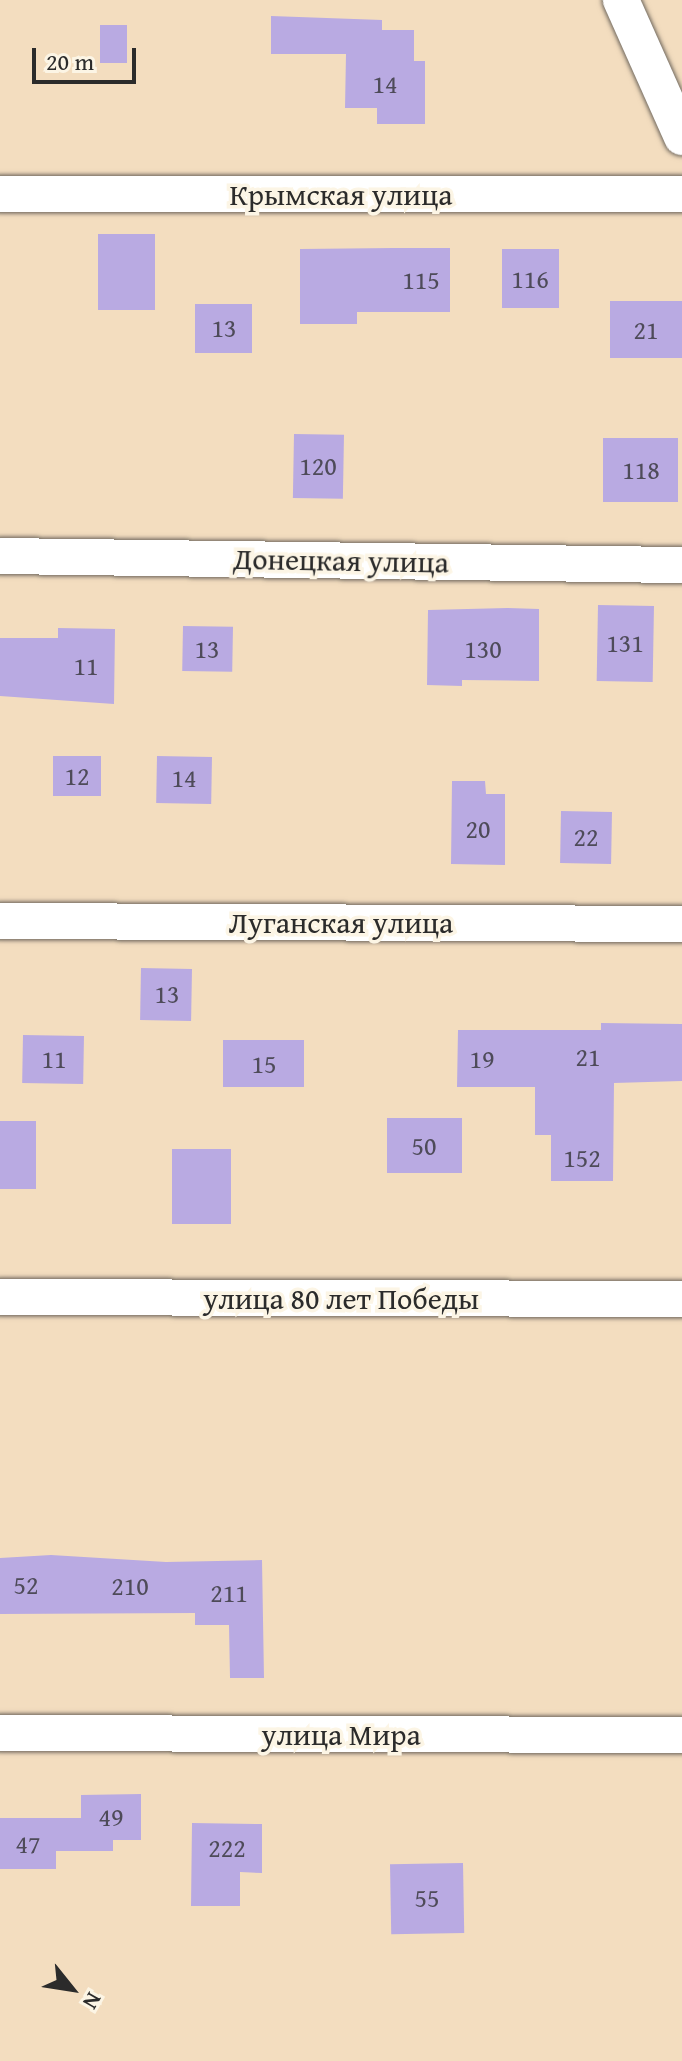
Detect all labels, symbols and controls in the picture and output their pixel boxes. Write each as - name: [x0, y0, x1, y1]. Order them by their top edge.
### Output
- scale bar: [36, 32, 140, 82]
- text: 20 m: [46, 44, 94, 79]
- house number: 14: [372, 68, 398, 100]
- street label: Крымская улица: [229, 176, 453, 212]
- house number: 116: [511, 263, 549, 295]
- house number: 115: [402, 264, 440, 296]
- house number: 13: [211, 312, 237, 344]
- house number: 21: [633, 314, 659, 346]
- house number: 120: [299, 450, 337, 482]
- house number: 118: [622, 454, 660, 486]
- street label: Донецкая улица: [233, 540, 449, 580]
- house number: 131: [606, 627, 644, 659]
- house number: 13: [194, 633, 220, 665]
- house number: 130: [464, 633, 502, 665]
- house number: 11: [73, 650, 99, 682]
- house number: 12: [64, 760, 90, 792]
- house number: 14: [171, 762, 197, 794]
- house number: 20: [465, 813, 491, 845]
- house number: 22: [573, 821, 599, 853]
- street label: Луганская улица: [229, 904, 453, 940]
- house number: 13: [154, 978, 180, 1010]
- house number: 21: [575, 1041, 601, 1073]
- house number: 11: [41, 1043, 67, 1075]
- house number: 19: [469, 1043, 495, 1075]
- house number: 15: [251, 1048, 277, 1080]
- house number: 50: [411, 1130, 437, 1162]
- house number: 152: [563, 1142, 601, 1174]
- street label: улица 80 лет Победы: [203, 1280, 479, 1316]
- house number: 52: [13, 1569, 39, 1601]
- house number: 210: [111, 1570, 149, 1602]
- house number: 211: [210, 1577, 248, 1609]
- street label: улица Мира: [261, 1716, 421, 1752]
- house number: 49: [98, 1801, 124, 1833]
- house number: 47: [15, 1828, 41, 1860]
- house number: 222: [208, 1832, 246, 1864]
- house number: 55: [414, 1882, 440, 1914]
- north arrow: [32, 1949, 112, 2029]
- text: N: [75, 1987, 110, 2015]

